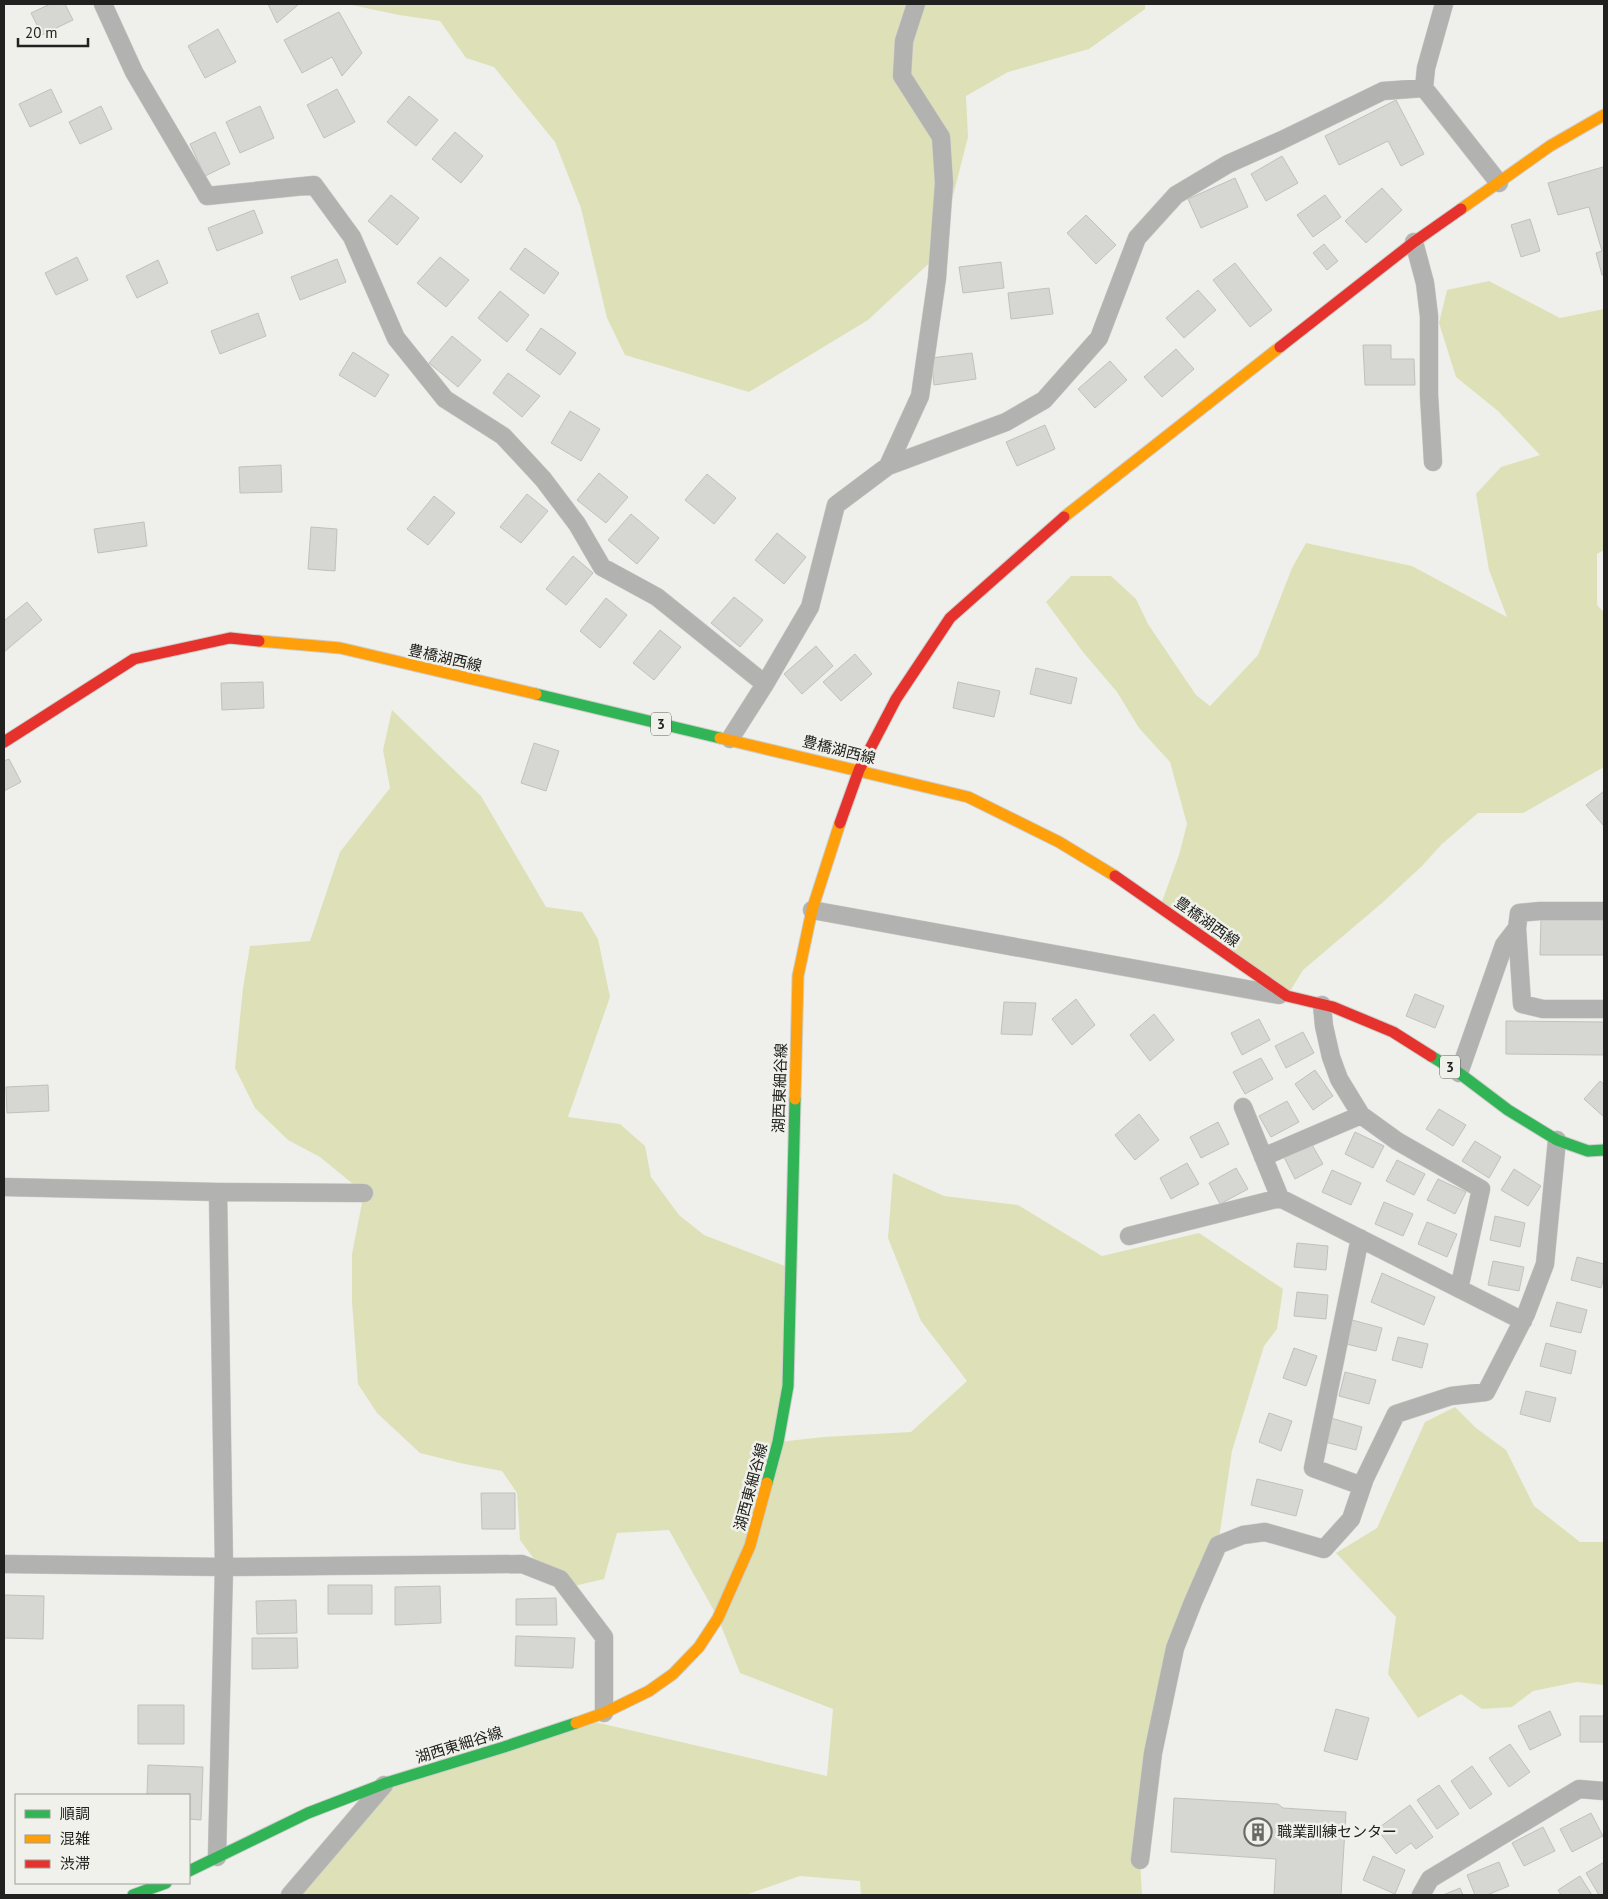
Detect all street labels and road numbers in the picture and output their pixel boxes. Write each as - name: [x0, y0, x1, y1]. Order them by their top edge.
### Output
- street label: 豊橋湖西線: [406, 640, 484, 675]
- road number: 3: [651, 712, 671, 736]
- street label: 豊橋湖西線: [800, 731, 878, 768]
- street label: 豊橋湖西線: [1171, 892, 1243, 951]
- street label: 湖西東細谷線: [768, 1043, 791, 1133]
- road number: 3: [1440, 1056, 1460, 1078]
- street label: 湖西東細谷線: [730, 1441, 771, 1533]
- street label: 湖西東細谷線: [413, 1722, 505, 1767]

